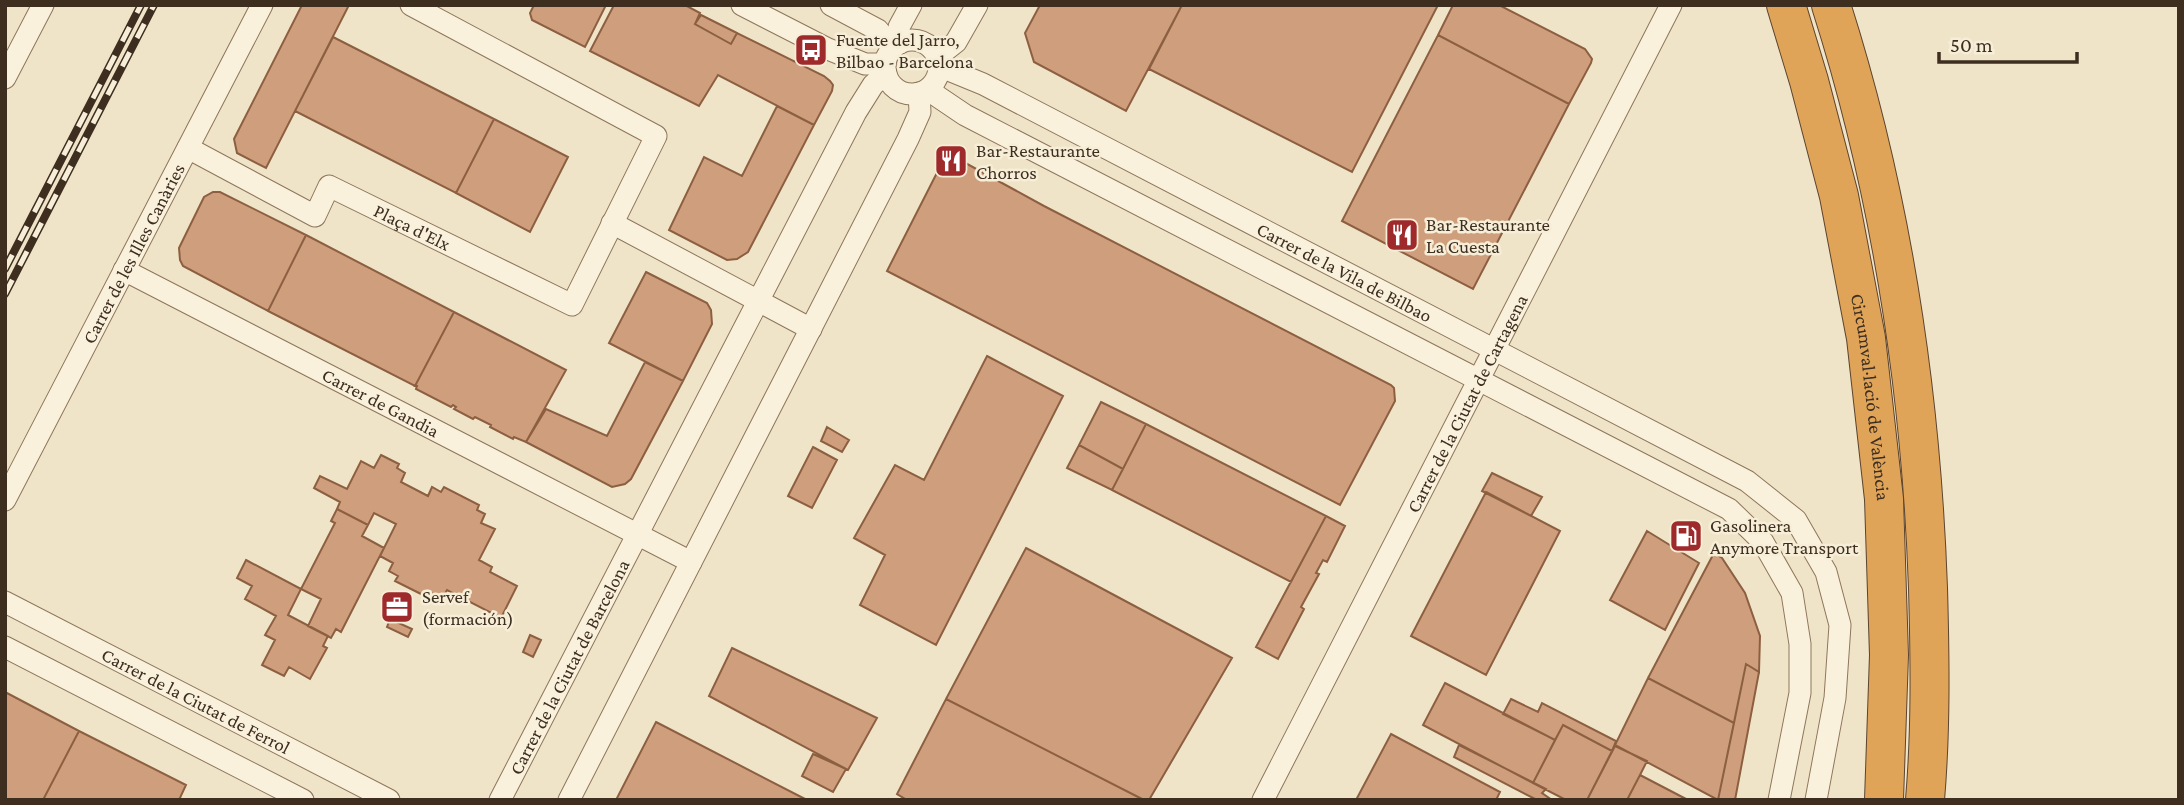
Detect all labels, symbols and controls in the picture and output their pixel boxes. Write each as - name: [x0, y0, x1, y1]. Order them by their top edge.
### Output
- scale bar: [1939, 21, 2077, 65]
- place label: Fuente del Jarro, Bilbao - Barcelona: [836, 29, 974, 72]
- bus stop icon: Fuente del Jarro, Bilbao - Barcelona: [792, 31, 830, 69]
- text: 50 m: [1950, 33, 1993, 57]
- place label: Bar-Restaurante Chorros: [976, 140, 1100, 183]
- restaurant icon: Bar-Restaurante Chorros: [932, 142, 970, 180]
- street label: Carrer de les Illes Canàries: [78, 160, 189, 347]
- street label: Plaça d'Elx: [371, 200, 454, 255]
- place label: Bar-Restaurante La Cuesta: [1426, 214, 1550, 257]
- restaurant icon: Bar-Restaurante La Cuesta: [1383, 216, 1421, 254]
- street label: Carrer de la Vila de Bilbao: [1253, 218, 1435, 326]
- street label: Carrer de la Ciutat de Cartagena: [1402, 291, 1532, 516]
- street label: Circumval·lació de València: [1847, 292, 1894, 502]
- street label: Carrer de Gandia: [319, 364, 443, 442]
- place label: Gasolinera Anymore Transport: [1710, 515, 1859, 558]
- fuel station icon: Gasolinera Anymore Transport: [1667, 517, 1705, 555]
- street label: Carrer de la Ciutat de Barcelona: [505, 556, 634, 778]
- place label: Servef (formación): [422, 586, 514, 630]
- office icon: Servef (formación): [378, 588, 416, 626]
- street label: Carrer de la Ciutat de Ferrol: [98, 644, 294, 758]

